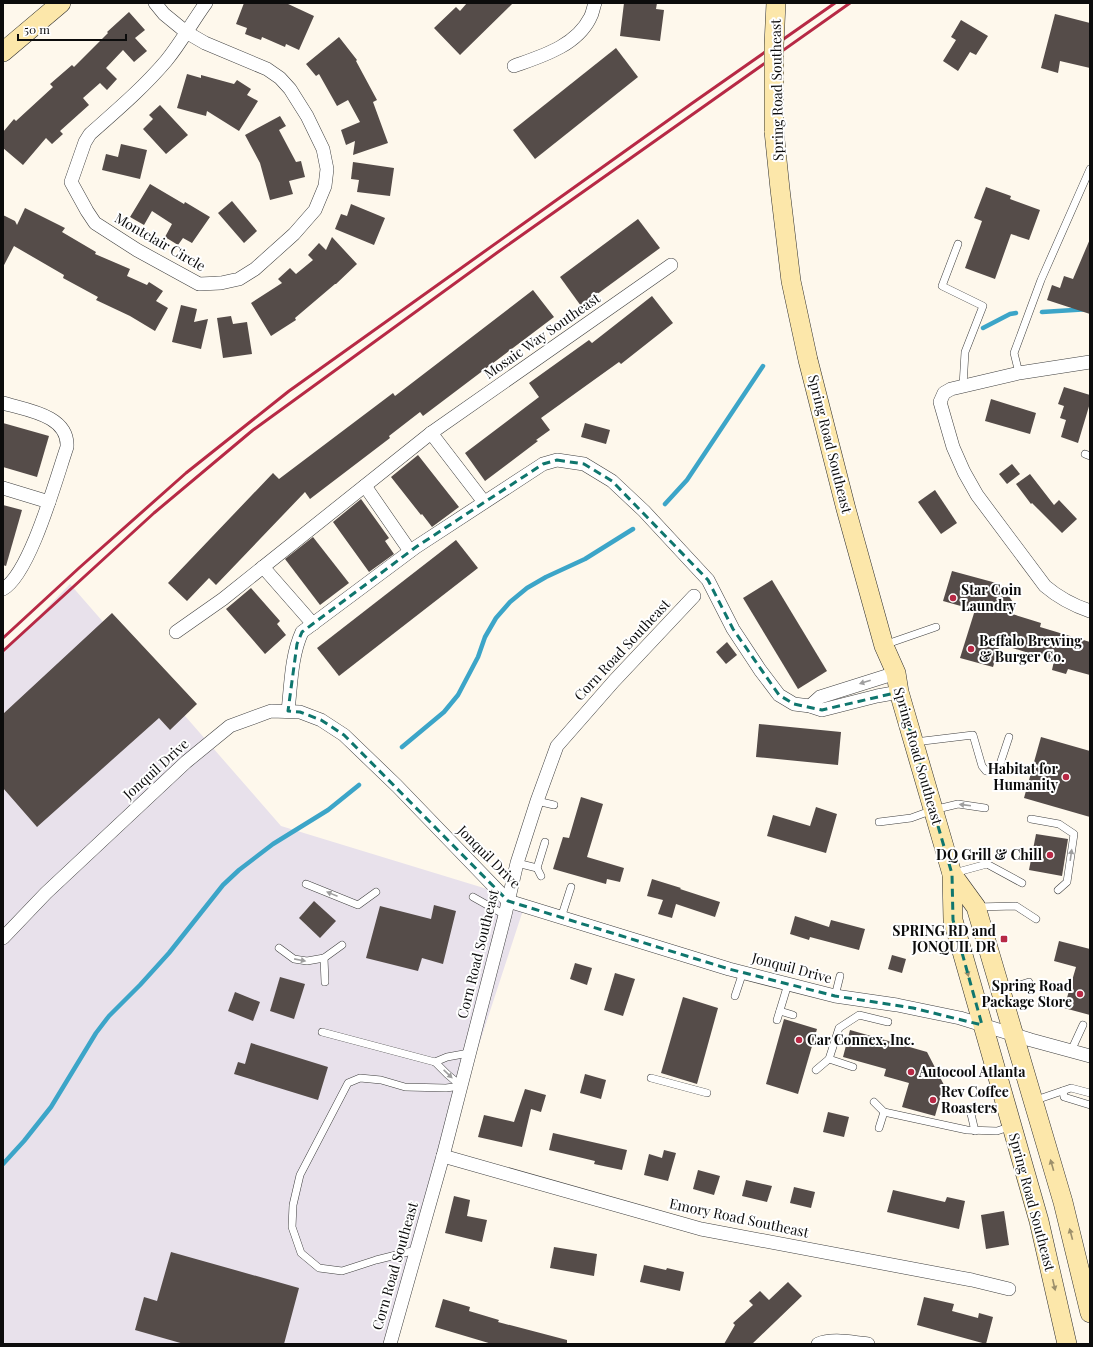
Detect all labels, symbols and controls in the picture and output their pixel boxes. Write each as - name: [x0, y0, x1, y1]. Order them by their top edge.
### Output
- scale bar: [18, 16, 126, 42]
- street label: Spring Road Southeast: [766, 18, 787, 161]
- text: 50 m: [24, 21, 50, 37]
- street label: Montclair Circle: [111, 208, 209, 275]
- street label: Mosaic Way Southeast: [480, 288, 604, 383]
- street label: Spring Road Southeast: [804, 373, 857, 516]
- place label: Star Coin Laundry: [961, 580, 1022, 615]
- marker: Star Coin Laundry: [948, 593, 958, 603]
- street label: Corn Road Southeast: [569, 594, 674, 705]
- place label: Beffalo Brewing & Burger Co.: [979, 631, 1082, 666]
- marker: Beffalo Brewing & Burger Co.: [966, 644, 976, 654]
- one-way arrow: [859, 679, 871, 685]
- street label: Spring Road Southeast: [890, 685, 948, 828]
- street label: Jonquil Drive: [118, 734, 193, 804]
- place label: Habitat for Humanity: [988, 759, 1059, 794]
- marker: Habitat for Humanity: [1061, 772, 1071, 782]
- one-way arrow: [959, 802, 971, 808]
- street label: Jonquil Drive: [453, 820, 525, 892]
- place label: DQ Grill & Chill: [936, 845, 1043, 864]
- one-way arrow: [1068, 849, 1074, 861]
- marker: DQ Grill & Chill: [1045, 850, 1055, 860]
- street label: Corn Road Southeast: [452, 886, 503, 1020]
- one-way arrow: [325, 891, 337, 897]
- place label: SPRING RD and JONQUIL DR: [892, 921, 997, 956]
- marker: SPRING RD and JONQUIL DR: [999, 934, 1009, 944]
- street label: Jonquil Drive: [749, 947, 834, 987]
- one-way arrow: [294, 957, 306, 963]
- one-way arrow: [965, 964, 971, 977]
- place label: Spring Road Package Store: [981, 976, 1073, 1011]
- marker: Spring Road Package Store: [1075, 989, 1085, 999]
- place label: Car Connex, Inc.: [807, 1030, 915, 1049]
- marker: Car Connex, Inc.: [794, 1035, 804, 1045]
- place label: Autocool Atlanta: [918, 1062, 1026, 1081]
- marker: Autocool Atlanta: [906, 1067, 916, 1077]
- one-way arrow: [443, 1069, 452, 1078]
- place label: Rev Coffee Roasters: [941, 1082, 1009, 1117]
- marker: Rev Coffee Roasters: [928, 1095, 938, 1105]
- street label: Spring Road Southeast: [1005, 1131, 1060, 1274]
- one-way arrow: [1049, 1158, 1055, 1170]
- street label: Emory Road Southeast: [668, 1193, 812, 1242]
- street label: Corn Road Southeast: [367, 1199, 422, 1332]
- one-way arrow: [1068, 1228, 1074, 1240]
- one-way arrow: [1052, 1279, 1058, 1291]

